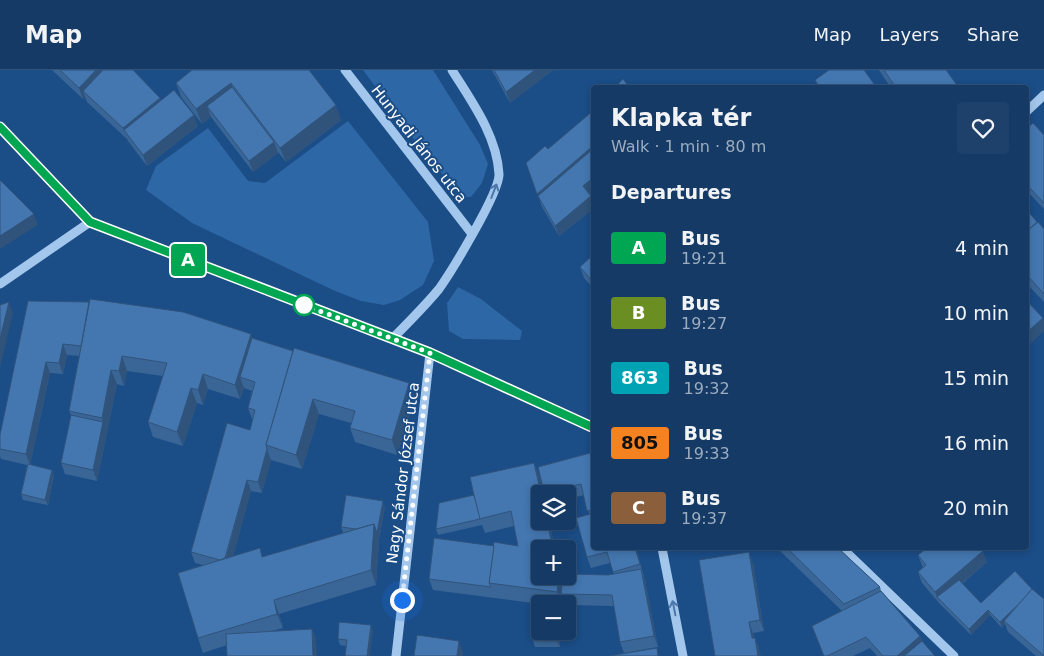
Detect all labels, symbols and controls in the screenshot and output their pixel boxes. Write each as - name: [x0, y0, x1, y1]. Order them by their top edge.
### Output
- text: Map: [25, 21, 82, 49]
- text: Map: [813, 24, 851, 45]
- text: Layers: [879, 24, 939, 45]
- text: Share: [967, 24, 1019, 45]
- street label: Hunyadi János utca: [367, 82, 471, 206]
- button: heart: [957, 102, 1009, 154]
- text: Klapka tér: [611, 104, 751, 132]
- text: Walk · 1 min · 80 m: [611, 137, 766, 156]
- text: Departures: [611, 181, 732, 203]
- one-way arrow: [490, 184, 499, 199]
- text: Bus: [681, 227, 720, 249]
- text: A: [632, 237, 645, 258]
- text: 4 min: [955, 237, 1009, 259]
- line badge: A: [172, 244, 204, 276]
- text: A: [181, 249, 195, 270]
- text: 19:21: [681, 249, 727, 268]
- text: Bus: [681, 292, 720, 314]
- unlabelled marker: [293, 294, 315, 316]
- text: B: [632, 302, 645, 323]
- text: 10 min: [943, 302, 1009, 324]
- text: 19:27: [681, 314, 727, 333]
- text: Bus: [684, 357, 723, 379]
- text: 863: [621, 367, 659, 388]
- text: 15 min: [943, 367, 1009, 389]
- text: 19:32: [684, 379, 730, 398]
- street label: Nagy Sándor József utca: [383, 381, 423, 565]
- text: Bus: [684, 422, 723, 444]
- text: 805: [621, 432, 659, 453]
- text: 16 min: [943, 432, 1009, 454]
- text: 19:33: [684, 444, 730, 463]
- map controls: [531, 485, 576, 640]
- button: layers: [531, 485, 576, 530]
- text: Bus: [681, 487, 720, 509]
- text: C: [632, 497, 645, 518]
- text: 20 min: [943, 497, 1009, 519]
- text: 19:37: [681, 509, 727, 528]
- button: +: [531, 540, 576, 585]
- your location: [390, 588, 415, 613]
- button: −: [531, 595, 576, 640]
- one-way arrow: [669, 601, 678, 617]

